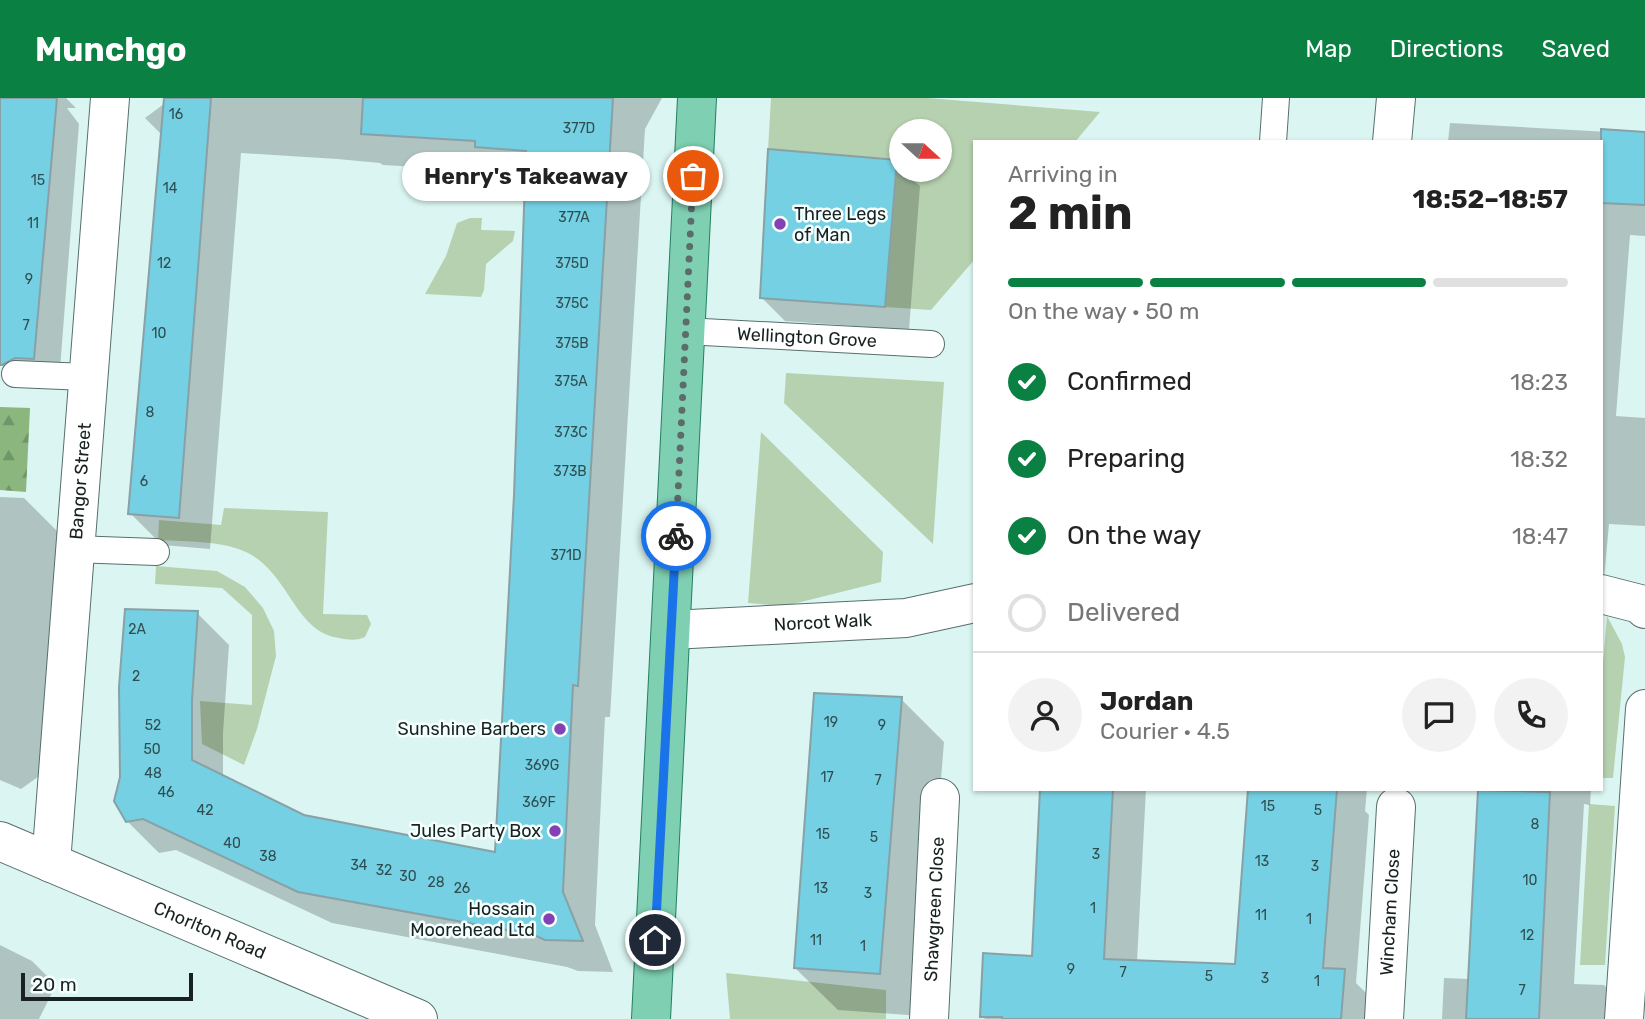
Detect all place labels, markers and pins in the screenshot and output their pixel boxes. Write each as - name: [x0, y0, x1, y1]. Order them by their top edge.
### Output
- pin: [663, 146, 723, 206]
- callout: Henry's Takeaway: [402, 152, 651, 200]
- place label: Three Legs of Man: [794, 203, 886, 246]
- marker: Three Legs of Man: [772, 216, 788, 232]
- place label: Sunshine Barbers: [398, 718, 546, 740]
- marker: Sunshine Barbers: [552, 721, 568, 737]
- place label: Jules Party Box: [410, 820, 541, 842]
- marker: Jules Party Box: [547, 823, 563, 839]
- place label: Hossain Moorehead Ltd: [410, 898, 535, 941]
- pin: [625, 910, 685, 970]
- marker: Hossain Moorehead Ltd: [541, 911, 557, 927]

